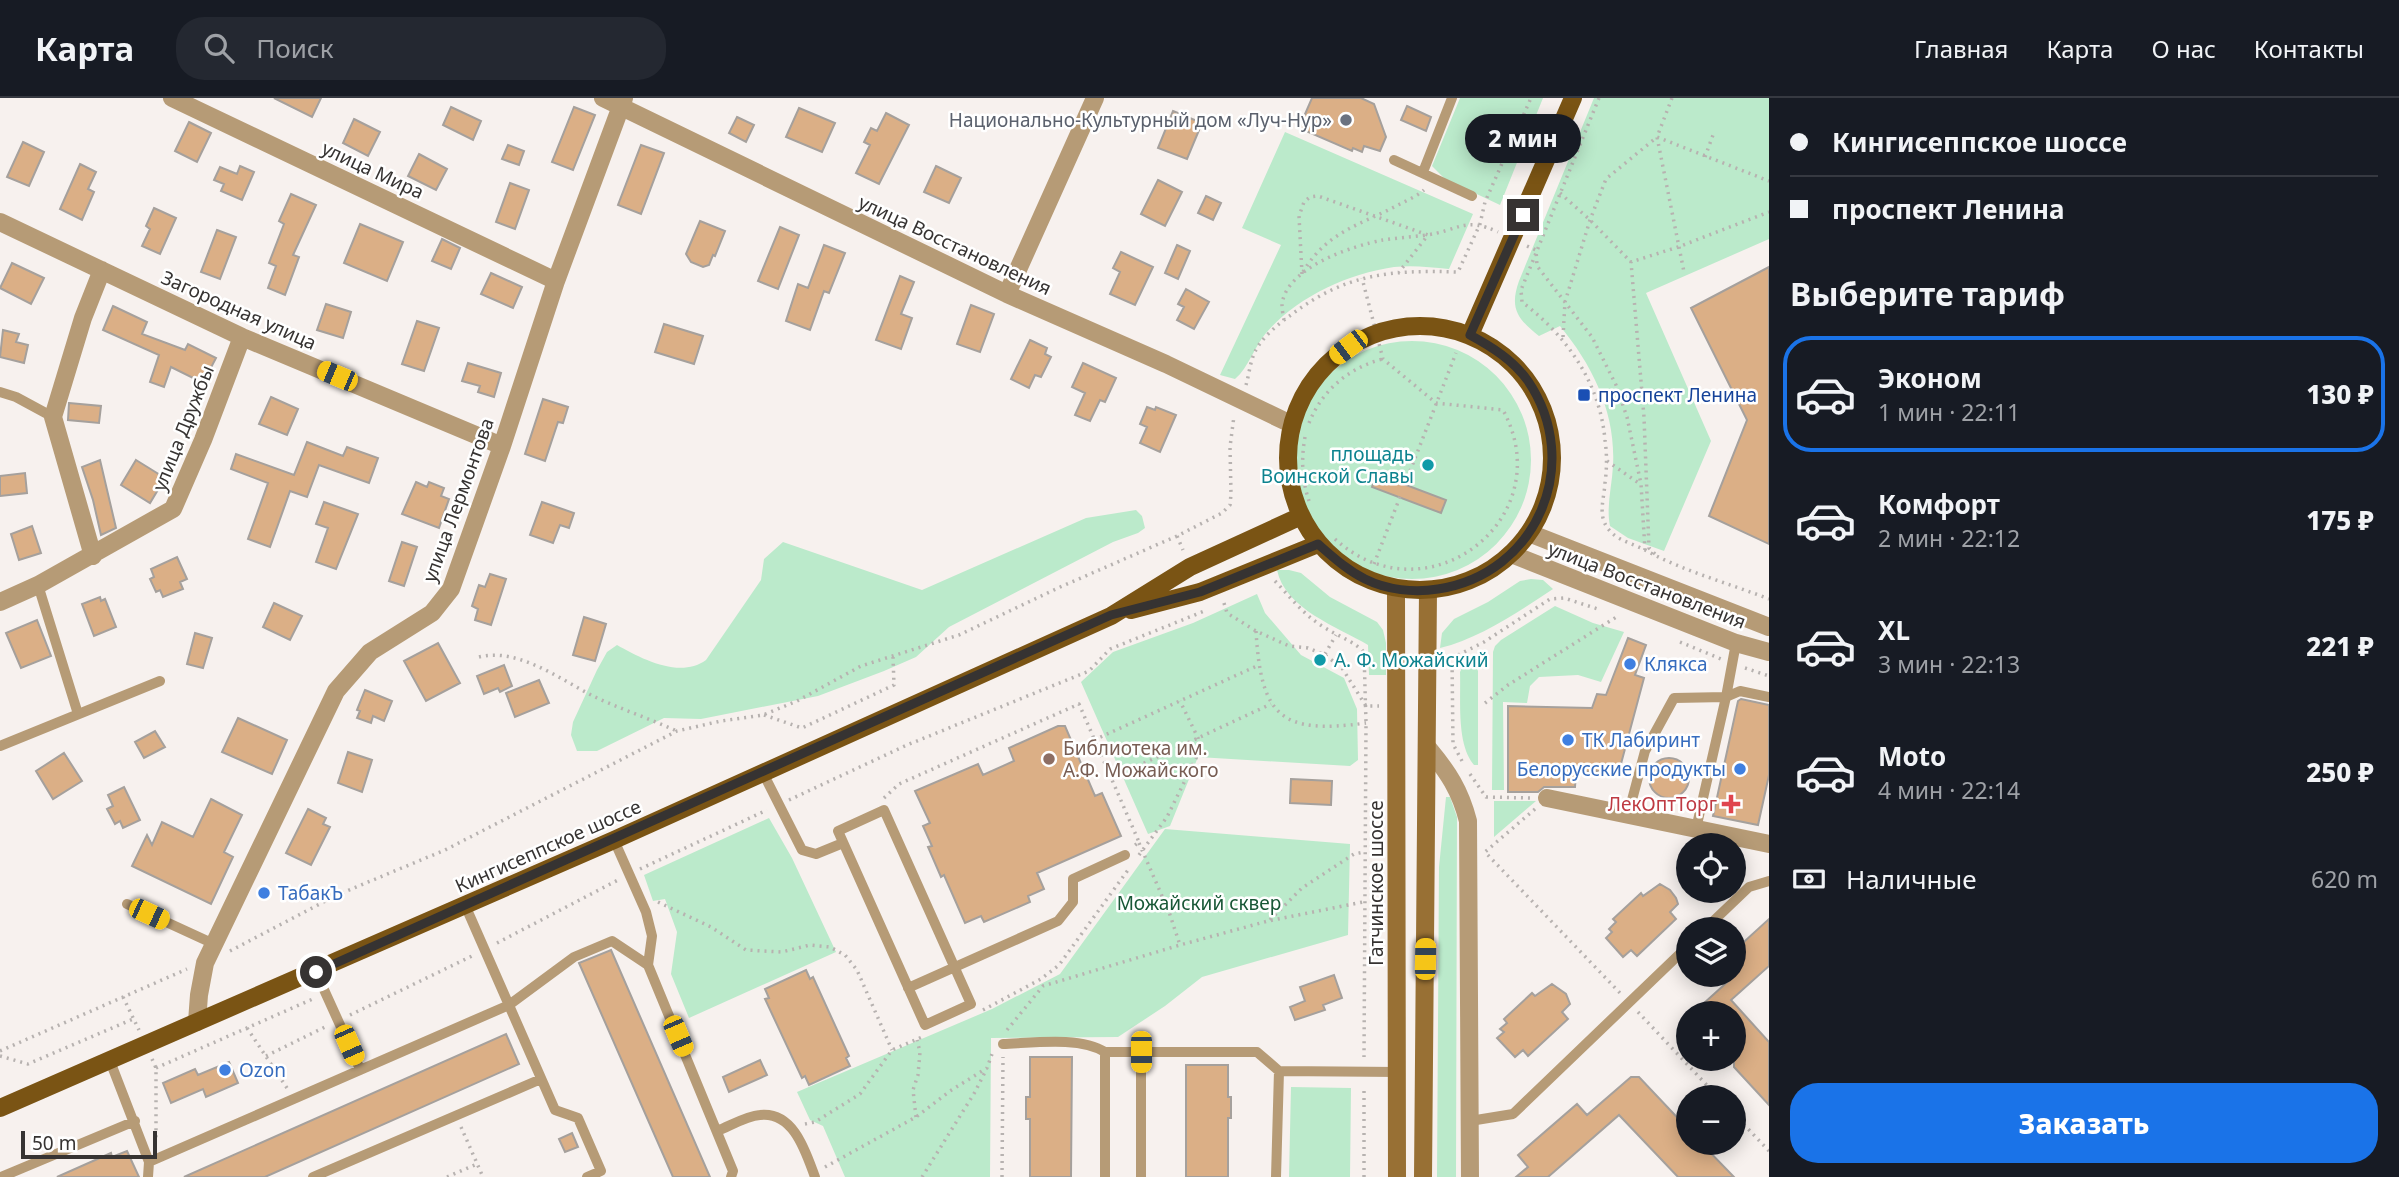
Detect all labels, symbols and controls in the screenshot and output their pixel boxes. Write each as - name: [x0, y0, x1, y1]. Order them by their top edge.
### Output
- search box: [176, 17, 666, 80]
- text: Карта: [35, 26, 134, 71]
- icon: search: [200, 29, 238, 67]
- text: Поиск: [256, 30, 333, 66]
- text: Главная: [1914, 32, 2008, 65]
- text: Карта: [2046, 32, 2113, 65]
- text: О нас: [2151, 32, 2216, 65]
- text: Контакты: [2254, 32, 2364, 65]
- place label: Национально-Культурный дом «Луч-Нур»: [949, 107, 1332, 133]
- marker: Национально-Культурный дом «Луч-Нур»: [1338, 112, 1354, 128]
- callout: 2 мин: [1465, 114, 1581, 162]
- text: 2 мин: [1488, 122, 1558, 154]
- text: Кингисеппское шоссе: [1832, 124, 2127, 160]
- street label: улица Мира: [318, 135, 428, 205]
- street label: улица Восстановления: [854, 189, 1056, 301]
- text: проспект Ленина: [1832, 191, 2065, 227]
- route end: [1507, 199, 1539, 231]
- street label: Загородная улица: [157, 264, 321, 356]
- text: Выберите тариф: [1790, 272, 2065, 315]
- car: [1325, 326, 1372, 368]
- car: [314, 358, 361, 394]
- text: Эконом: [1878, 360, 1982, 396]
- street label: улица Дружбы: [146, 361, 220, 495]
- icon: car: [1794, 363, 1857, 426]
- text: 130 ₽: [2306, 376, 2374, 412]
- place label: проспект Ленина: [1598, 382, 1757, 408]
- marker: проспект Ленина: [1576, 387, 1592, 403]
- text: 1 мин · 22:11: [1878, 396, 2020, 428]
- street label: улица Лермонтова: [416, 414, 500, 586]
- place label: площадь Воинской Славы: [1261, 441, 1414, 489]
- marker: площадь Воинской Славы: [1420, 457, 1436, 473]
- text: Комфорт: [1878, 486, 2000, 522]
- icon: car: [1794, 489, 1857, 552]
- text: 175 ₽: [2306, 502, 2374, 538]
- text: 2 мин · 22:12: [1878, 522, 2020, 554]
- street label: улица Восстановления: [1544, 535, 1750, 635]
- text: XL: [1878, 612, 1910, 648]
- icon: car: [1794, 615, 1857, 678]
- text: 221 ₽: [2306, 628, 2374, 664]
- place label: А. Ф. Можайский: [1334, 647, 1489, 673]
- text: 3 мин · 22:13: [1878, 648, 2020, 680]
- place label: Клякса: [1644, 651, 1708, 677]
- marker: А. Ф. Можайский: [1312, 652, 1328, 668]
- marker: Клякса: [1622, 656, 1638, 672]
- place label: ТК Лабиринт: [1582, 727, 1700, 753]
- marker: ТК Лабиринт: [1560, 732, 1576, 748]
- place label: Библиотека им. А.Ф. Можайского: [1063, 735, 1219, 783]
- text: Moto: [1878, 738, 1946, 774]
- icon: car: [1794, 741, 1857, 804]
- marker: Библиотека им. А.Ф. Можайского: [1041, 751, 1057, 767]
- text: 250 ₽: [2306, 754, 2374, 790]
- place label: Белорусские продукты: [1517, 756, 1726, 782]
- marker: Белорусские продукты: [1732, 761, 1748, 777]
- text: 4 мин · 22:14: [1878, 774, 2020, 806]
- place label: ЛекОптТорг: [1608, 791, 1717, 817]
- street label: Кингисеппское шоссе: [451, 793, 645, 899]
- marker: ЛекОптТорг: [1723, 796, 1739, 812]
- street label: Гатчинское шоссе: [1363, 800, 1389, 966]
- map controls: [1676, 833, 1746, 1155]
- button: locate: [1676, 833, 1746, 903]
- icon: cash: [1790, 860, 1828, 898]
- text: Наличные: [1846, 861, 1977, 897]
- text: 620 m: [2311, 863, 2378, 895]
- place label: ТабакЪ: [278, 880, 343, 906]
- marker: ТабакЪ: [256, 885, 272, 901]
- park label: Можайский сквер: [1117, 890, 1281, 916]
- car: [126, 896, 173, 932]
- button: layers: [1676, 917, 1746, 987]
- car: [1415, 938, 1436, 980]
- route start: [300, 956, 332, 988]
- button: +: [1676, 1001, 1746, 1071]
- car: [661, 1013, 696, 1059]
- car: [331, 1022, 368, 1068]
- car: [1131, 1031, 1152, 1073]
- place label: Ozon: [239, 1057, 286, 1083]
- marker: Ozon: [217, 1062, 233, 1078]
- button: Заказать: [1790, 1083, 2378, 1163]
- button: −: [1676, 1085, 1746, 1155]
- scale bar: [21, 1128, 158, 1160]
- text: 50 m: [32, 1130, 76, 1156]

